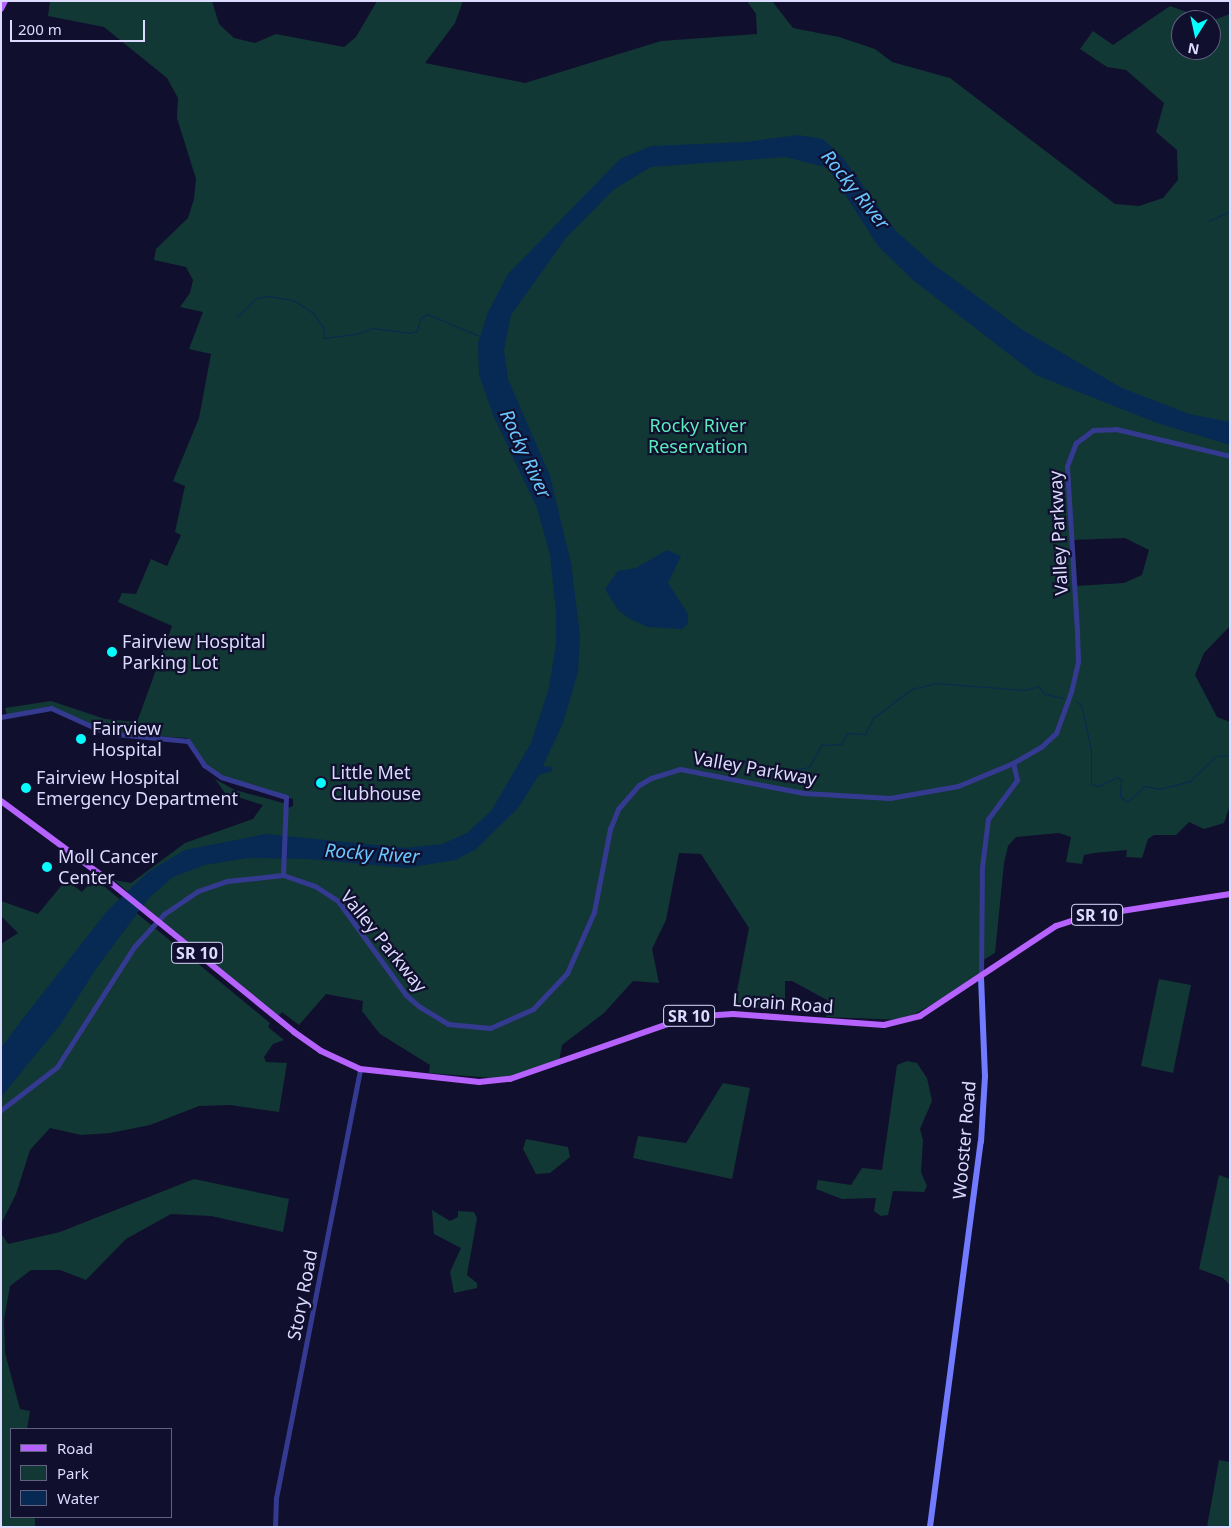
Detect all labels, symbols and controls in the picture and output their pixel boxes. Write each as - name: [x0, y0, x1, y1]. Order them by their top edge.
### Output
- scale bar: [12, 10, 148, 42]
- north arrow: [1171, 10, 1221, 60]
- text: 200 m: [18, 19, 62, 39]
- text: N: [1186, 39, 1201, 60]
- water label: Rocky River: [816, 146, 894, 234]
- water label: Rocky River: [495, 406, 555, 502]
- park label: Rocky River Reservation: [648, 415, 748, 458]
- street label: Valley Parkway: [1044, 470, 1072, 596]
- place label: Fairview Hospital Parking Lot: [122, 631, 266, 674]
- marker: Fairview Hospital Parking Lot: [106, 646, 118, 658]
- place label: Fairview Hospital: [92, 718, 162, 761]
- marker: Fairview Hospital: [74, 732, 88, 746]
- street label: Valley Parkway: [692, 747, 818, 789]
- place label: Little Met Clubhouse: [331, 762, 421, 804]
- place label: Fairview Hospital Emergency Department: [36, 767, 238, 810]
- marker: Little Met Clubhouse: [315, 777, 327, 789]
- marker: Fairview Hospital Emergency Department: [20, 782, 32, 794]
- water label: Rocky River: [324, 839, 420, 869]
- place label: Moll Cancer Center: [58, 846, 158, 889]
- marker: Moll Cancer Center: [40, 860, 54, 874]
- street label: Valley Parkway: [336, 886, 432, 996]
- road number: SR 10: [1071, 902, 1123, 928]
- road number: SR 10: [171, 940, 223, 966]
- street label: Lorain Road: [732, 989, 834, 1017]
- road number: SR 10: [663, 1002, 715, 1030]
- street label: Wooster Road: [948, 1080, 980, 1200]
- street label: Story Road: [283, 1248, 321, 1342]
- legend: [10, 1428, 172, 1518]
- text: Road: [57, 1438, 93, 1458]
- text: Park: [57, 1463, 89, 1483]
- text: Water: [57, 1488, 99, 1508]

